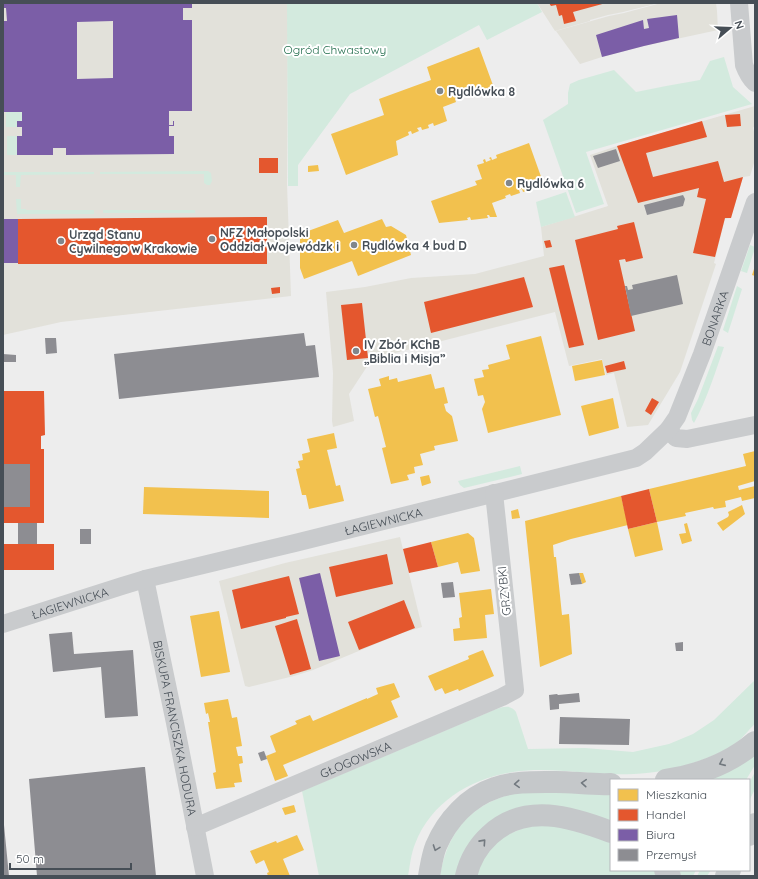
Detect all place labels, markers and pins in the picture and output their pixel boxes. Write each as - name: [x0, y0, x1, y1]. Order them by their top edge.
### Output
- place label: Rydlówka 8: [448, 84, 515, 99]
- marker: Rydlówka 8: [435, 86, 445, 96]
- place label: Rydlówka 6: [517, 176, 584, 191]
- marker: Rydlówka 6: [504, 178, 514, 188]
- place label: NFZ Małopolski Oddział Wojewódzk i: [220, 225, 339, 254]
- place label: Urząd Stanu Cywilnego w Krakowie: [69, 227, 197, 256]
- marker: NFZ Małopolski Oddział Wojewódzk i: [207, 234, 217, 244]
- marker: Urząd Stanu Cywilnego w Krakowie: [56, 236, 66, 246]
- place label: Rydlówka 4 bud D: [362, 238, 467, 253]
- marker: Rydlówka 4 bud D: [349, 240, 359, 250]
- place label: IV Zbór KChB „Biblia i Misja”: [364, 337, 446, 366]
- marker: IV Zbór KChB „Biblia i Misja”: [351, 346, 361, 356]

